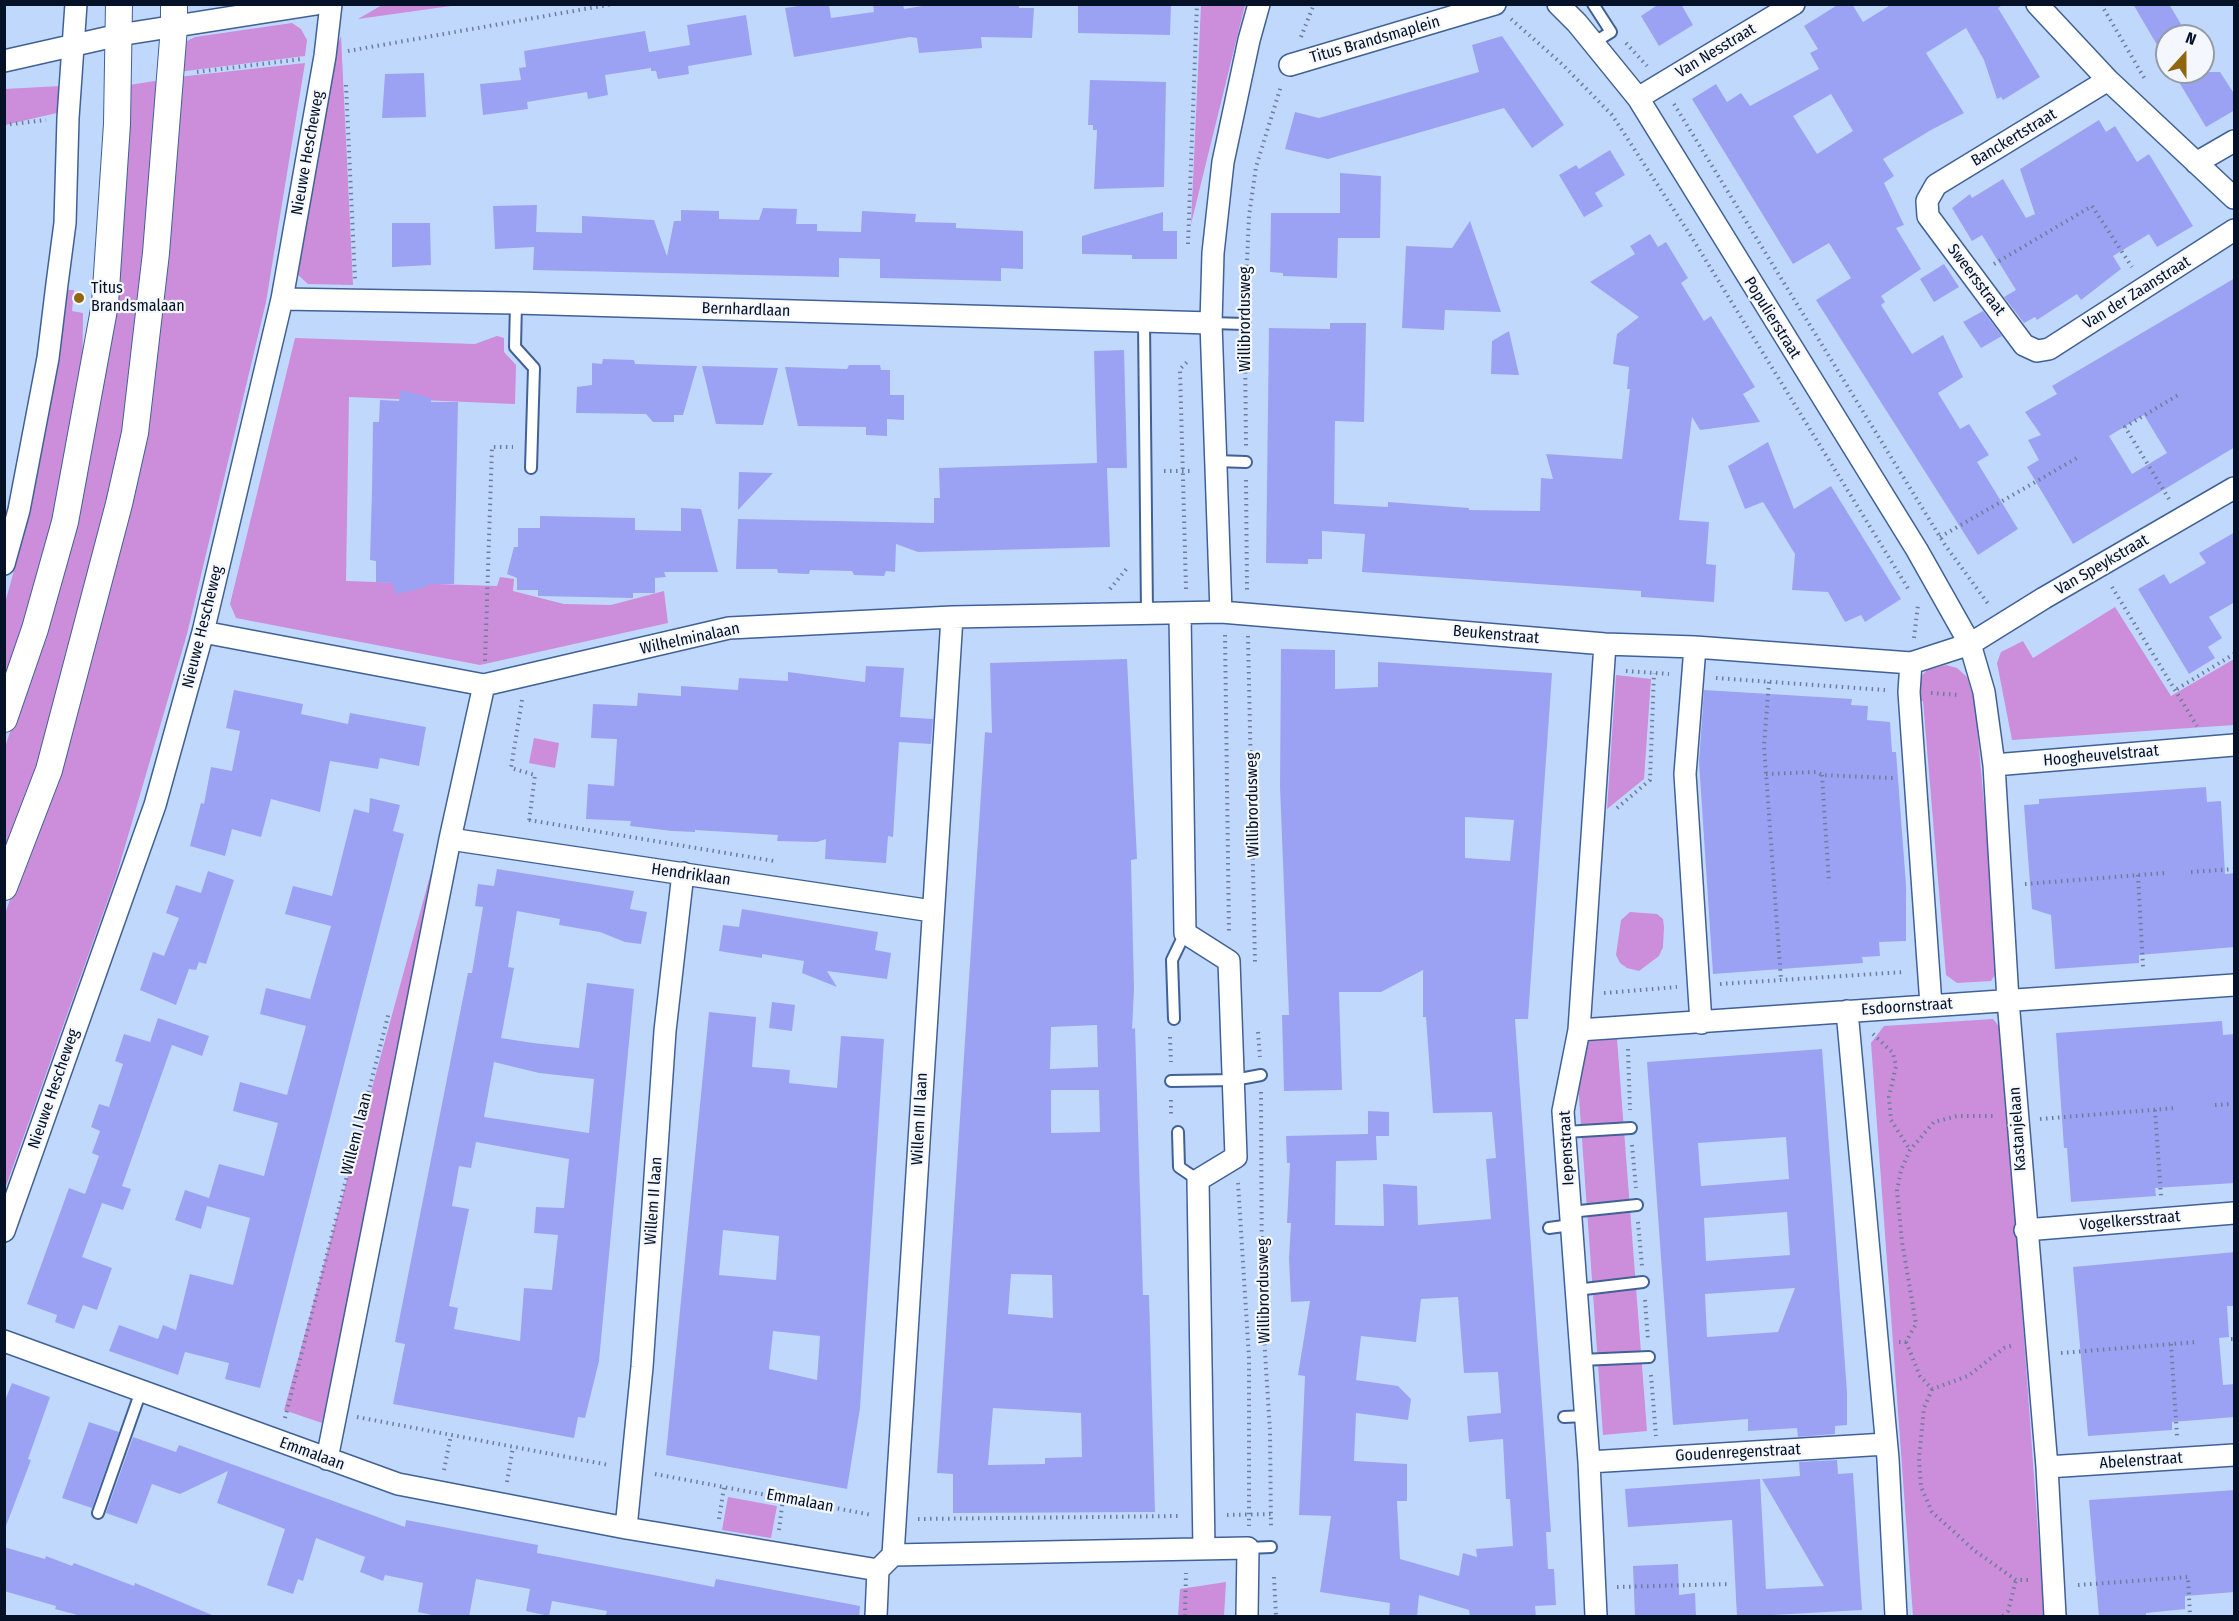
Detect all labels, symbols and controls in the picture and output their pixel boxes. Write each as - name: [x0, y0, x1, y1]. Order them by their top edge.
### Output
- street label: Titus Brandsmaplein: [1308, 12, 1442, 68]
- street label: Van Nesstraat: [1673, 20, 1759, 82]
- north arrow: [2155, 24, 2215, 84]
- text: N: [2183, 28, 2199, 49]
- street label: Nieuwe Hescheweg: [288, 89, 328, 217]
- street label: Banckertstraat: [1968, 105, 2060, 171]
- street label: Sweersstraat: [1943, 241, 2009, 319]
- street label: Van der Zaanstraat: [2080, 252, 2194, 334]
- street label: Willibrordusweg: [1236, 266, 1256, 372]
- street label: Populierstraat: [1739, 274, 1805, 362]
- place label: Titus Brandsmalaan: [91, 279, 185, 317]
- marker: Titus Brandsmalaan: [72, 291, 86, 305]
- street label: Bernhardlaan: [701, 299, 791, 321]
- street label: Van Speykstraat: [2052, 531, 2152, 599]
- street label: Nieuwe Hescheweg: [178, 564, 228, 690]
- street label: Wilhelminalaan: [638, 619, 742, 659]
- street label: Beukenstraat: [1452, 622, 1540, 648]
- street label: Hoogheuvelstraat: [2042, 741, 2160, 771]
- street label: Willibrordusweg: [1242, 752, 1264, 858]
- street label: Hendriklaan: [650, 860, 732, 890]
- street label: Esdoornstraat: [1861, 994, 1953, 1020]
- street label: Nieuwe Hescheweg: [24, 1026, 84, 1152]
- street label: Willem III laan: [908, 1072, 932, 1166]
- street label: Kastanjelaan: [2005, 1086, 2031, 1172]
- street label: Willem I laan: [337, 1091, 377, 1177]
- street label: Iepenstraat: [1555, 1110, 1579, 1186]
- street label: Willem II laan: [641, 1156, 667, 1246]
- street label: Vogelkersstraat: [2079, 1207, 2181, 1235]
- street label: Willibrordusweg: [1253, 1238, 1275, 1344]
- street label: Emmalaan: [277, 1433, 347, 1475]
- street label: Goudenregenstraat: [1675, 1440, 1801, 1466]
- street label: Abelenstraat: [2099, 1449, 2183, 1473]
- street label: Emmalaan: [765, 1485, 835, 1517]

